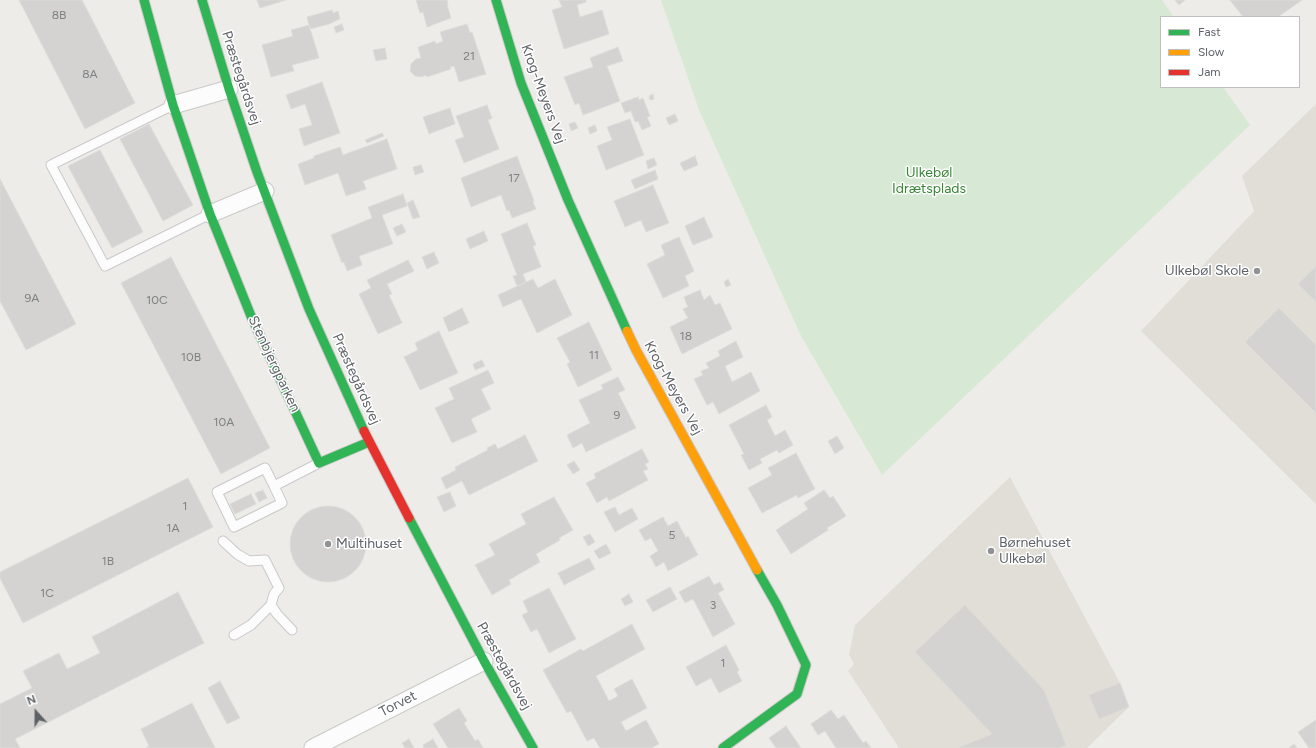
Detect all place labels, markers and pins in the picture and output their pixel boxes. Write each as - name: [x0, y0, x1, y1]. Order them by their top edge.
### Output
- place label: Ulkebøl Skole: [1165, 263, 1249, 279]
- marker: Ulkebøl Skole: [1252, 266, 1262, 276]
- place label: Børnehuset Ulkebøl: [999, 535, 1071, 568]
- place label: Multihuset: [336, 536, 402, 552]
- marker: Multihuset: [323, 539, 333, 549]
- marker: Børnehuset Ulkebøl: [986, 546, 996, 556]

